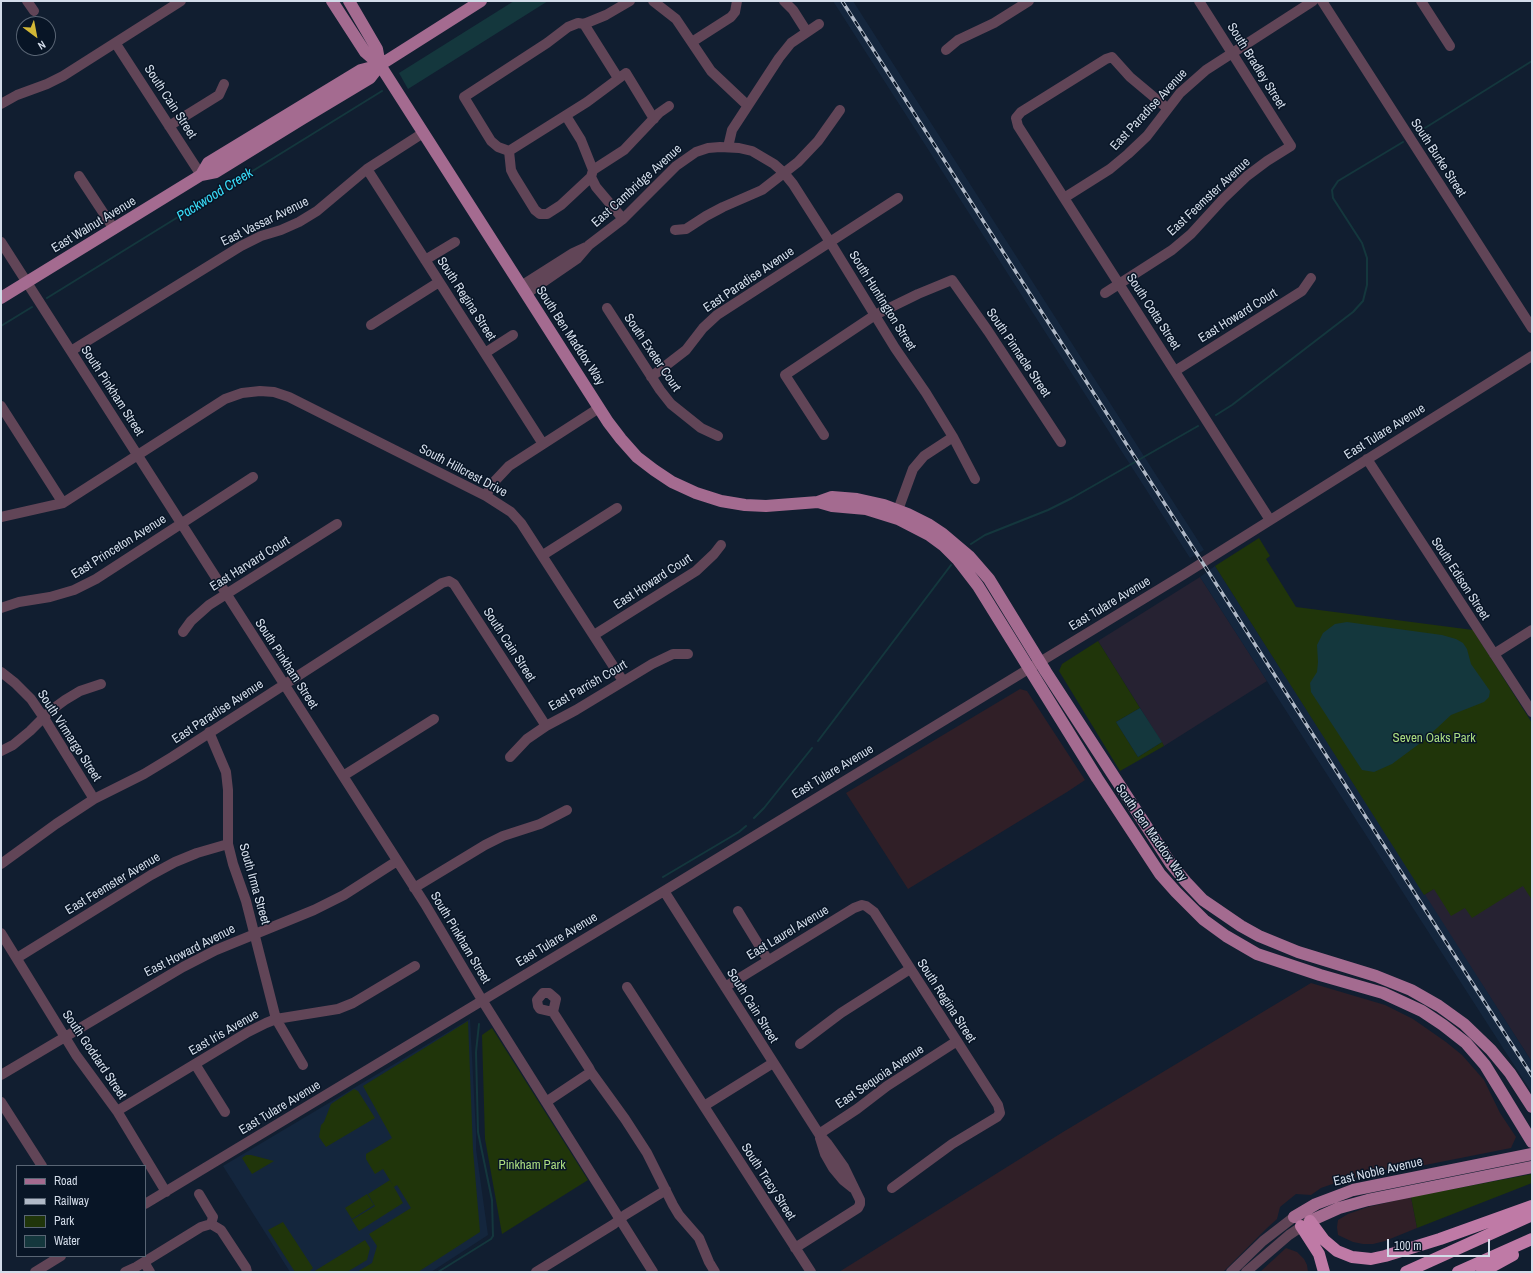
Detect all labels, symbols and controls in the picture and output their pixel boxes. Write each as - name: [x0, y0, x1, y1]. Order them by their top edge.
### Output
- north arrow: [16, 16, 56, 56]
- street label: South Bradley Street: [1223, 20, 1289, 112]
- text: N: [35, 38, 48, 53]
- street label: South Cain Street: [140, 62, 200, 142]
- street label: East Paradise Avenue: [1107, 66, 1191, 154]
- street label: South Burke Street: [1407, 116, 1469, 200]
- street label: East Cambridge Avenue: [589, 141, 685, 231]
- street label: East Feemster Avenue: [1164, 155, 1254, 239]
- water label: Packwood Creek: [174, 165, 256, 225]
- street label: East Walnut Avenue: [49, 194, 139, 256]
- street label: East Vassar Avenue: [219, 194, 311, 250]
- street label: East Paradise Avenue: [701, 244, 797, 316]
- street label: South Huntington Street: [845, 248, 919, 354]
- street label: South Regina Street: [433, 254, 499, 344]
- street label: South Cotta Street: [1123, 271, 1183, 353]
- street label: South Ben Maddox Way: [532, 284, 608, 388]
- street label: East Howard Court: [1196, 286, 1280, 346]
- street label: South Pinnacle Street: [983, 306, 1053, 400]
- street label: South Exeter Court: [620, 311, 684, 395]
- street label: South Pinkham Street: [77, 343, 147, 439]
- street label: East Tulare Avenue: [1342, 401, 1428, 463]
- street label: South Hillcrest Drive: [416, 441, 510, 501]
- street label: East Princeton Avenue: [69, 512, 169, 582]
- street label: East Harvard Court: [207, 533, 293, 595]
- street label: South Edison Street: [1427, 535, 1493, 623]
- street label: East Howard Court: [611, 551, 695, 613]
- street label: East Tulare Avenue: [1066, 573, 1154, 635]
- street label: South Cain Street: [479, 605, 539, 685]
- street label: South Pinkham Street: [251, 616, 321, 712]
- street label: East Parrish Court: [546, 657, 630, 715]
- street label: East Paradise Avenue: [169, 677, 267, 747]
- street label: South Virmargo Street: [34, 687, 104, 785]
- park label: Seven Oaks Park: [1393, 731, 1475, 747]
- street label: East Tulare Avenue: [789, 741, 877, 803]
- street label: South Ben Maddox Way: [1112, 782, 1190, 884]
- street label: South Irma Street: [235, 842, 273, 926]
- street label: East Feemster Avenue: [63, 850, 163, 918]
- street label: South Pinkham Street: [426, 889, 494, 987]
- street label: East Laurel Avenue: [744, 902, 832, 964]
- street label: East Tulare Avenue: [513, 909, 601, 971]
- street label: East Howard Avenue: [142, 921, 238, 981]
- street label: South Regina Street: [913, 956, 979, 1046]
- street label: South Cain Street: [723, 966, 781, 1046]
- street label: East Iris Avenue: [186, 1007, 262, 1059]
- street label: South Goddard Street: [59, 1008, 129, 1102]
- street label: East Sequoia Avenue: [833, 1042, 927, 1112]
- street label: East Tulare Avenue: [236, 1077, 324, 1139]
- street label: South Tracy Street: [737, 1141, 799, 1223]
- street label: East Noble Avenue: [1332, 1154, 1424, 1190]
- park label: Pinkham Park: [499, 1158, 565, 1174]
- legend: [16, 1165, 146, 1257]
- text: Road: [54, 1173, 78, 1189]
- text: Railway: [54, 1193, 89, 1209]
- text: Park: [54, 1213, 74, 1229]
- scale bar: [1389, 1231, 1492, 1257]
- text: Water: [54, 1233, 80, 1249]
- text: 100 m: [1394, 1238, 1421, 1254]

